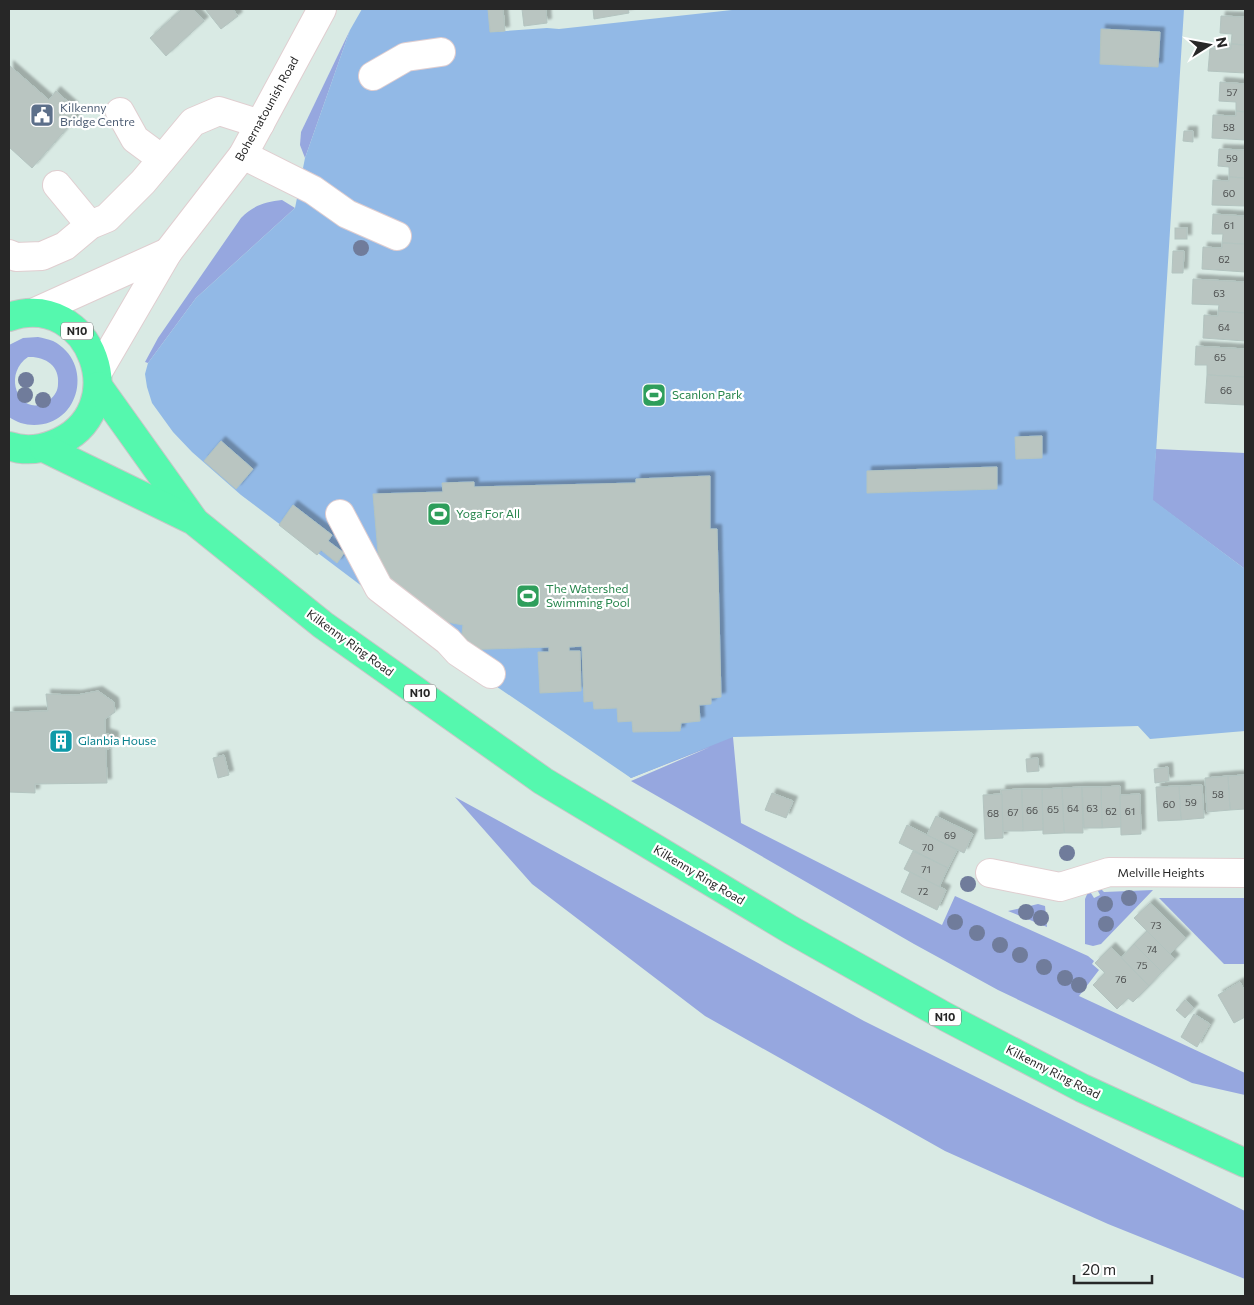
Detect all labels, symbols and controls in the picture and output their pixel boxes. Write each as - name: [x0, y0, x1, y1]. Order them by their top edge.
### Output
- north arrow: [1184, 20, 1234, 70]
- text: N: [1213, 36, 1232, 49]
- street label: Bohernatounish Road: [232, 54, 301, 163]
- house number: 57: [1226, 86, 1238, 98]
- place label: Kilkenny Bridge Centre: [60, 100, 135, 128]
- public building icon: Kilkenny Bridge Centre: [29, 102, 55, 128]
- house number: 58: [1223, 121, 1235, 133]
- house number: 59: [1226, 152, 1238, 164]
- house number: 60: [1223, 187, 1235, 199]
- house number: 61: [1224, 219, 1234, 231]
- house number: 62: [1218, 253, 1230, 265]
- house number: 63: [1213, 287, 1225, 299]
- house number: 64: [1218, 321, 1230, 333]
- road number: N10: [61, 322, 93, 340]
- house number: 65: [1214, 351, 1226, 363]
- sports icon: Scanlon Park: [641, 382, 667, 408]
- house number: 66: [1220, 384, 1232, 396]
- place label: Scanlon Park: [672, 387, 743, 401]
- sports icon: Yoga For All: [426, 501, 452, 527]
- place label: Yoga For All: [456, 506, 520, 520]
- place label: The Watershed Swimming Pool: [546, 581, 630, 609]
- sports icon: The Watershed Swimming Pool: [515, 583, 541, 609]
- street label: Kilkenny Ring Road: [305, 606, 397, 678]
- road number: N10: [404, 684, 436, 701]
- building icon: Glanbia House: [48, 728, 74, 754]
- place label: Glanbia House: [78, 733, 156, 747]
- house number: 58: [1212, 788, 1224, 800]
- house number: 59: [1185, 796, 1197, 808]
- house number: 60: [1163, 798, 1175, 810]
- house number: 64: [1067, 802, 1079, 814]
- house number: 63: [1086, 802, 1098, 814]
- house number: 65: [1047, 803, 1059, 815]
- house number: 66: [1026, 804, 1038, 816]
- house number: 62: [1105, 805, 1117, 817]
- house number: 61: [1125, 805, 1135, 817]
- house number: 67: [1007, 806, 1019, 818]
- house number: 68: [987, 807, 999, 819]
- house number: 69: [944, 829, 956, 841]
- street label: Kilkenny Ring Road: [651, 841, 748, 907]
- house number: 70: [922, 841, 934, 853]
- house number: 71: [921, 863, 931, 875]
- street label: Melville Heights: [1118, 865, 1204, 879]
- house number: 72: [918, 885, 929, 897]
- house number: 73: [1151, 919, 1162, 931]
- house number: 74: [1147, 943, 1157, 955]
- house number: 75: [1137, 959, 1148, 971]
- house number: 76: [1115, 973, 1127, 985]
- road number: N10: [929, 1009, 961, 1026]
- street label: Kilkenny Ring Road: [1004, 1041, 1103, 1101]
- scale bar: [1074, 1252, 1152, 1284]
- text: 20 m: [1082, 1260, 1116, 1278]

